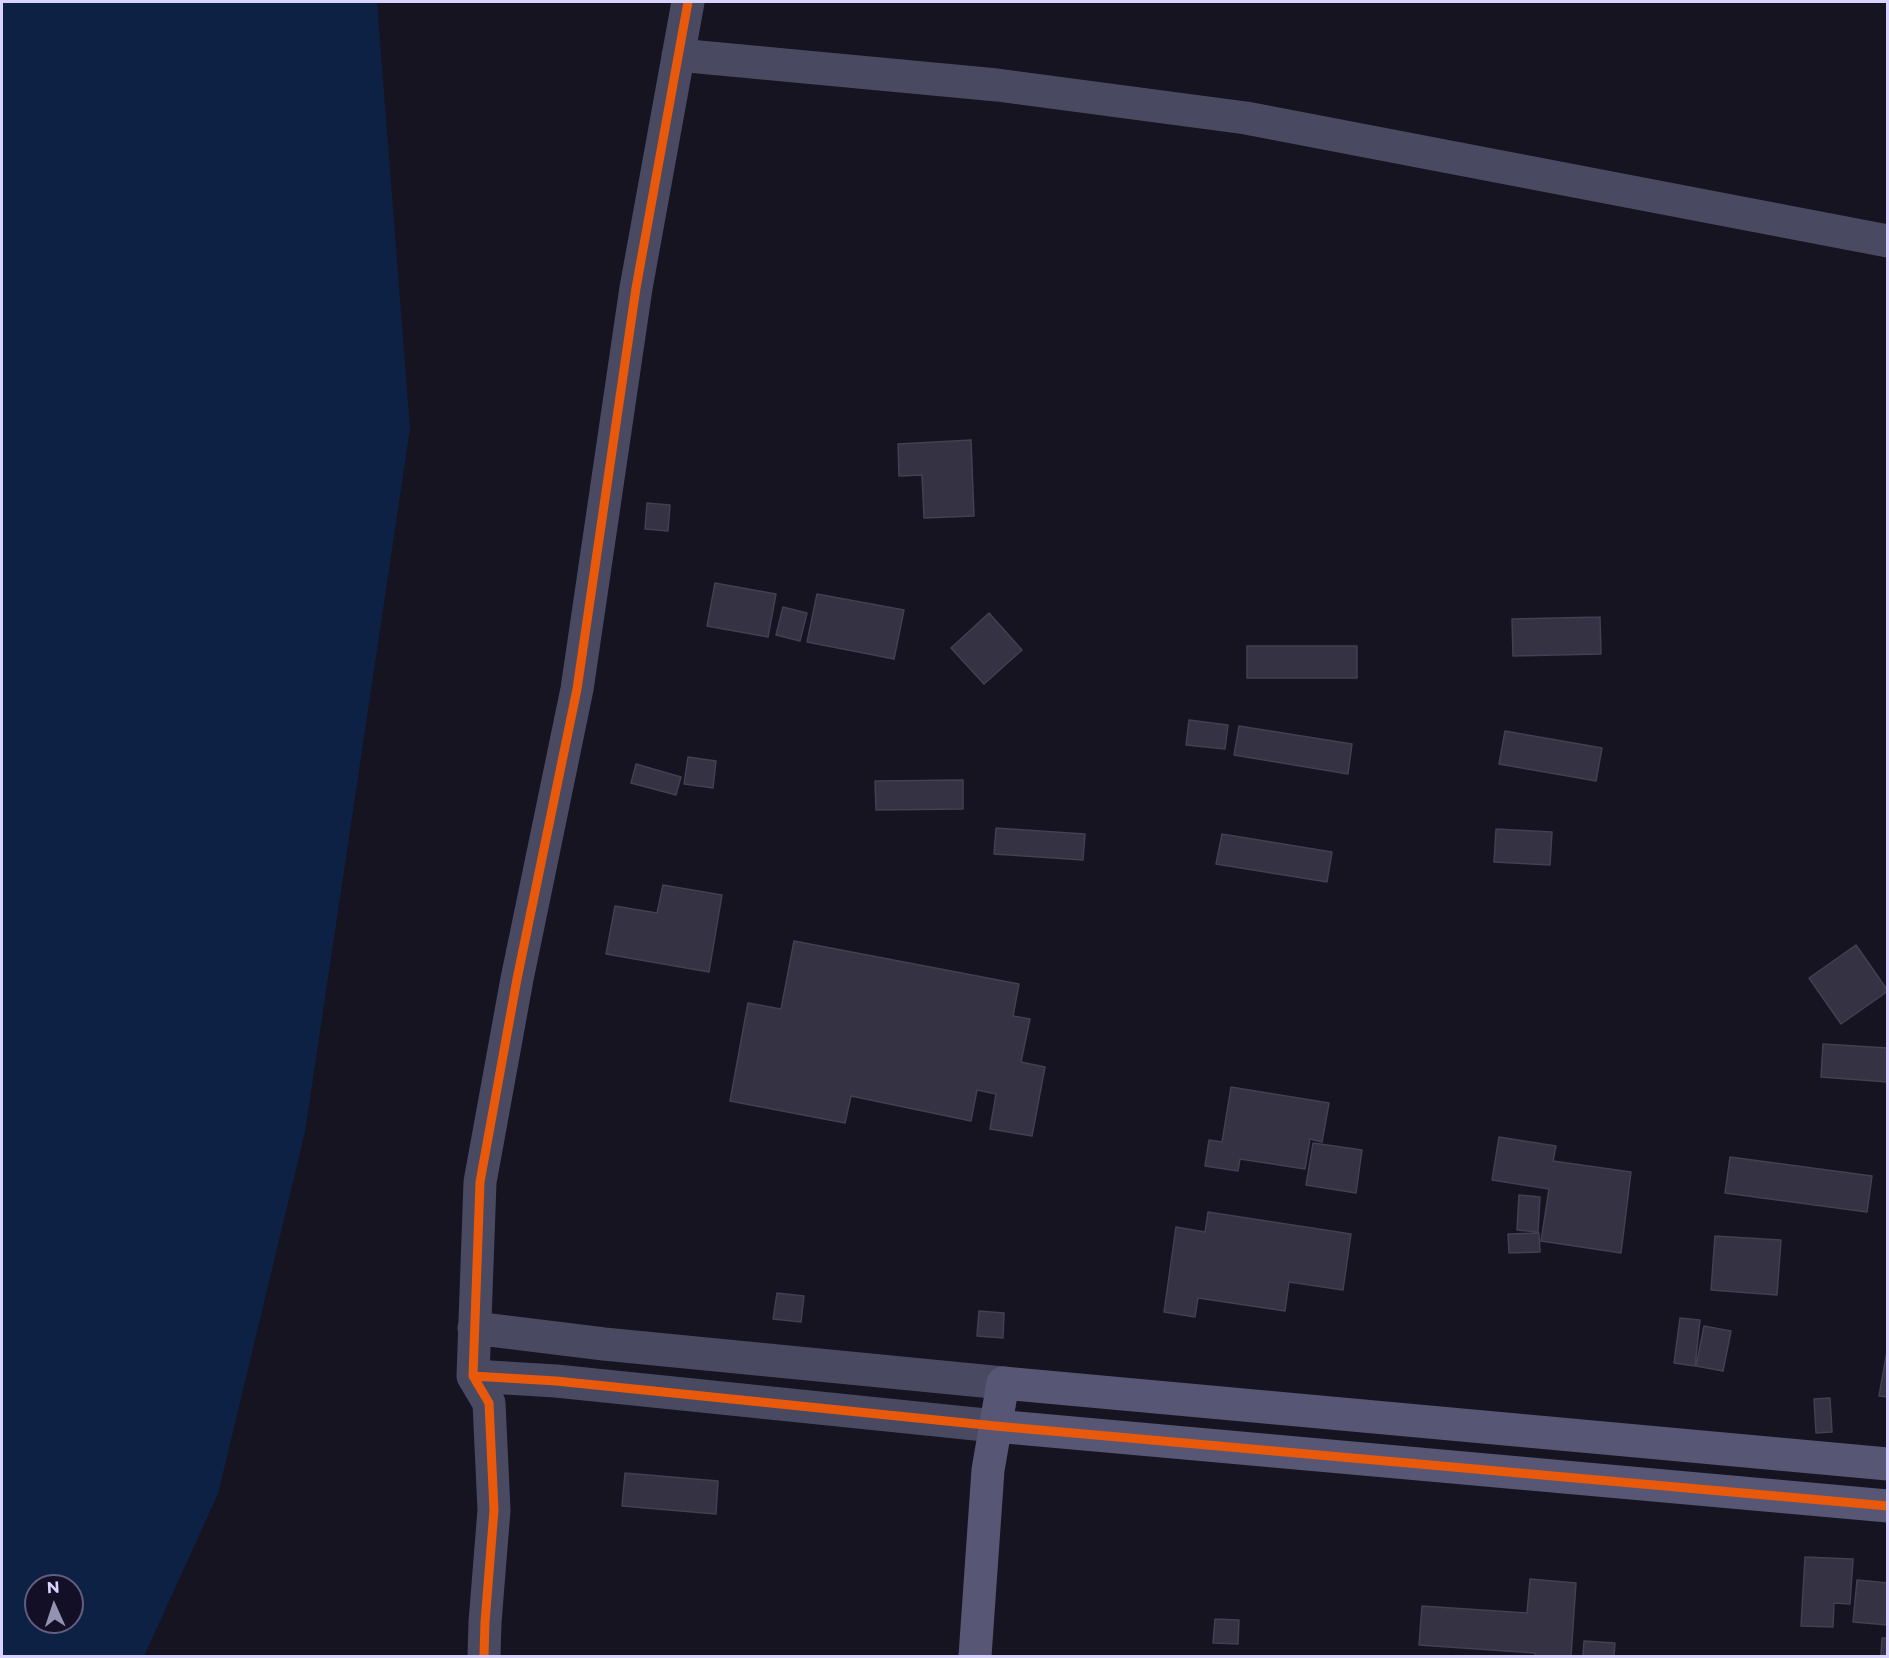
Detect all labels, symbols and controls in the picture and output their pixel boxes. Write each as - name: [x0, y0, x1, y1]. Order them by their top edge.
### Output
- north arrow: [24, 1574, 84, 1634]
- text: N: [46, 1578, 60, 1597]

